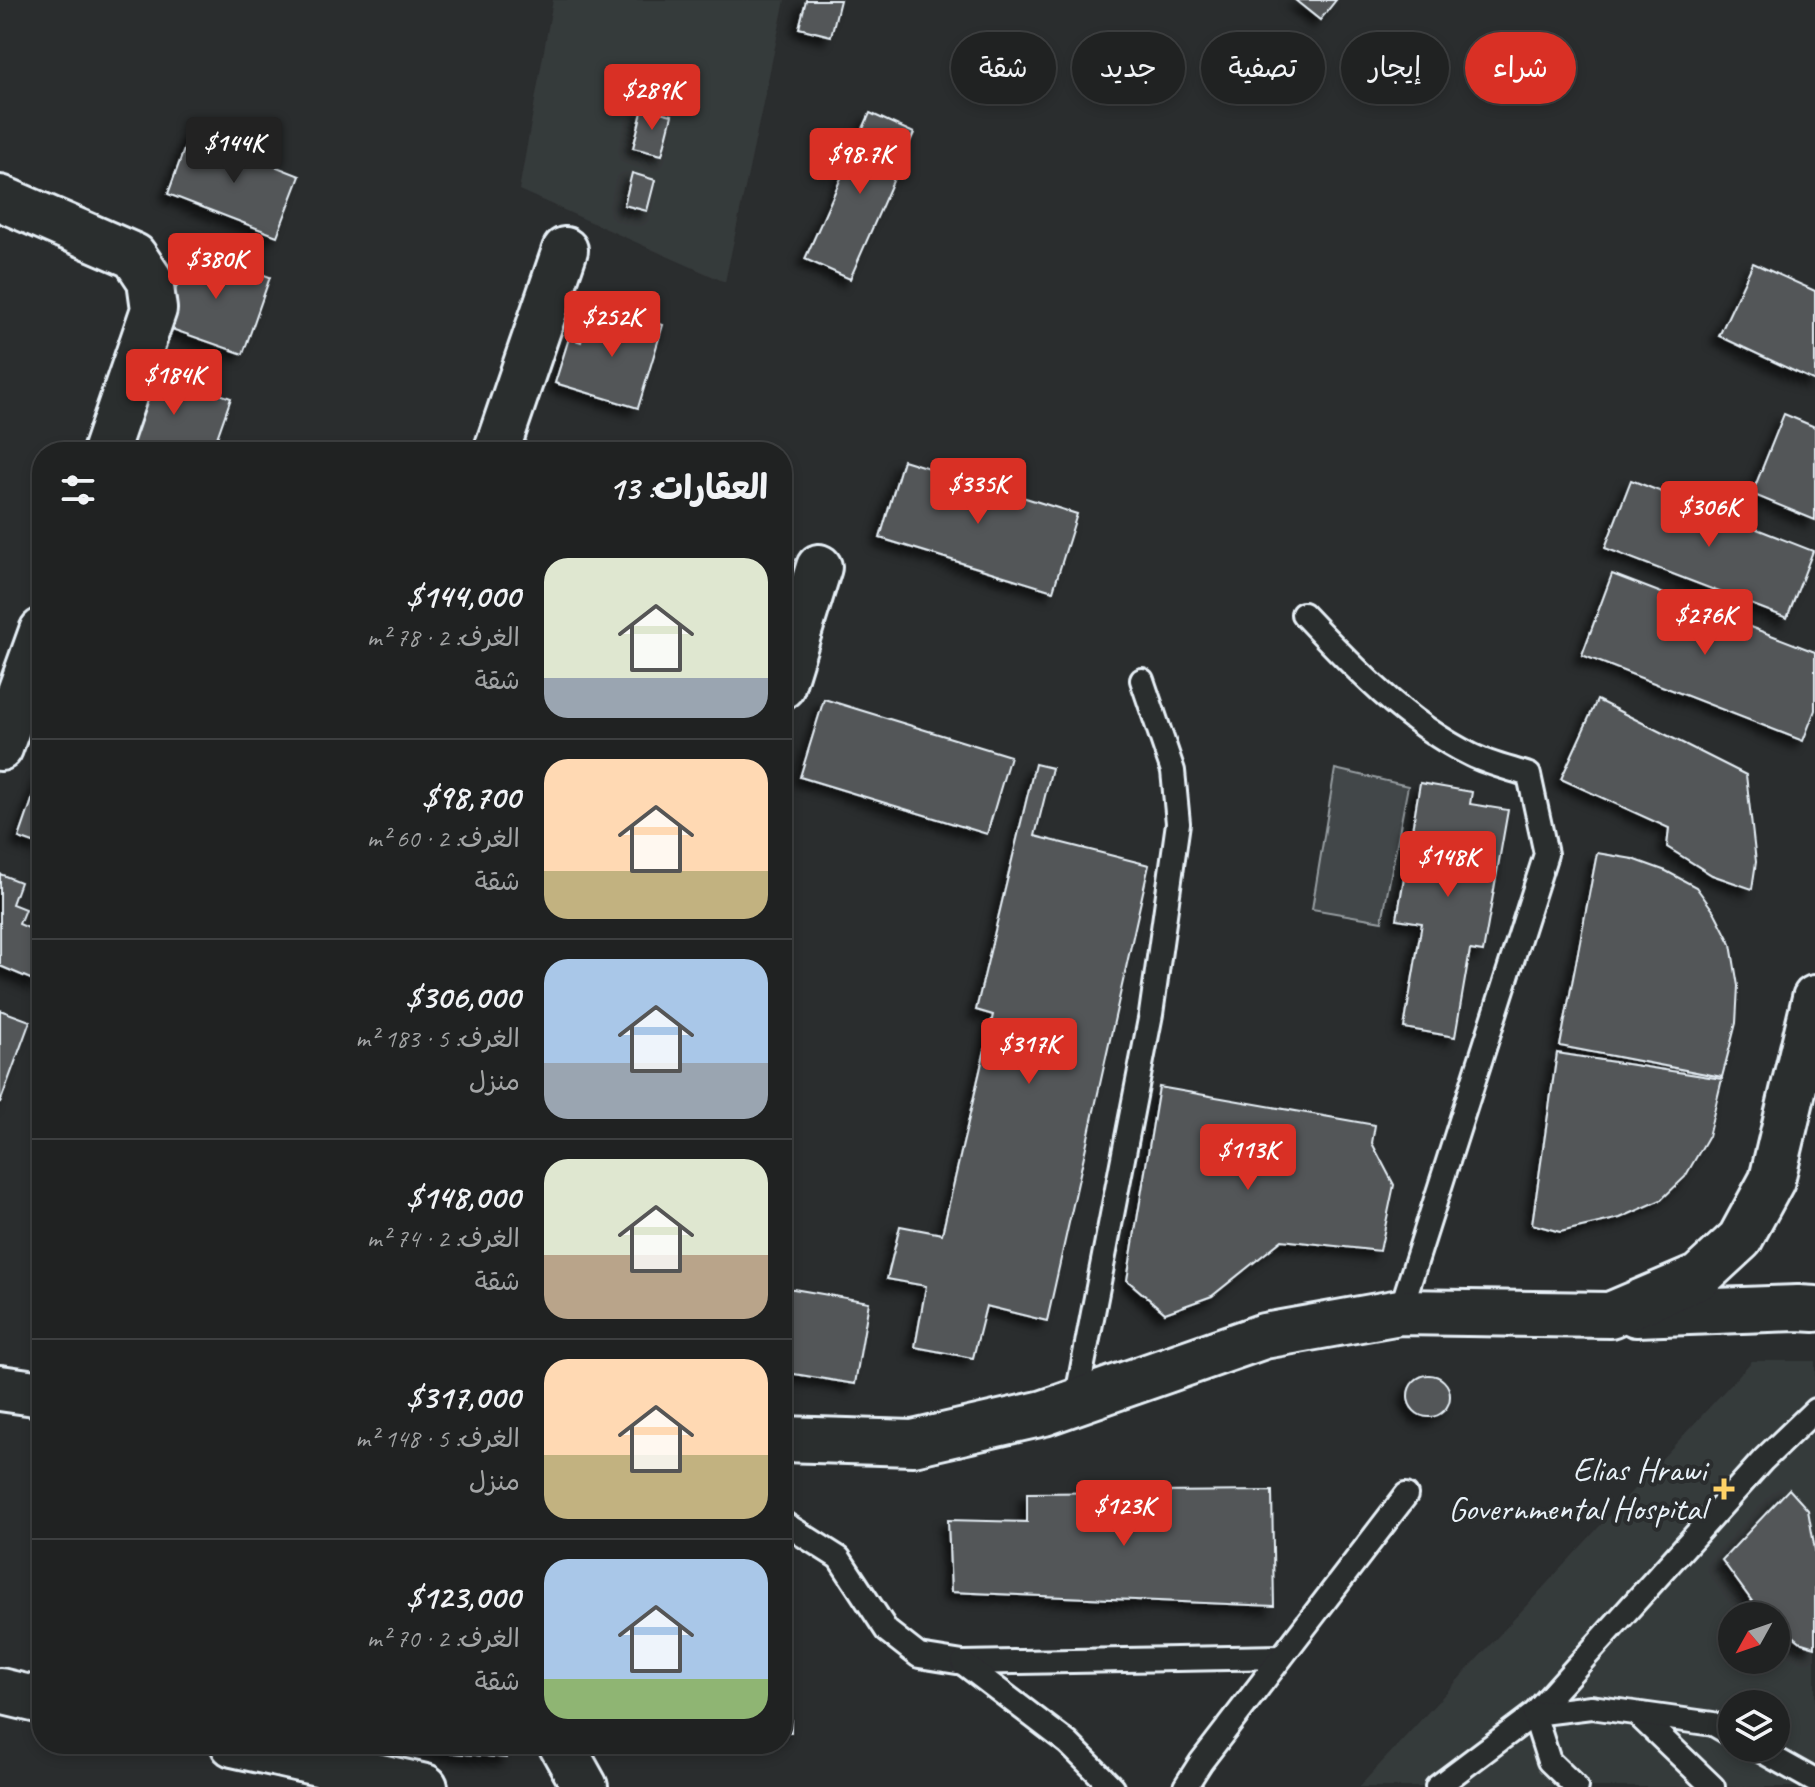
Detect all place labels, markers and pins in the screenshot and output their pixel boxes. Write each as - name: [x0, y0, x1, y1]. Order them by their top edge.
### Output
- pin: $289K: [596, 64, 708, 132]
- pin: $144K: [178, 117, 290, 185]
- pin: $98.7K: [795, 128, 925, 196]
- pin: $380K: [160, 233, 272, 301]
- pin: $252K: [556, 291, 668, 359]
- pin: $184K: [118, 349, 230, 417]
- pin: $335K: [922, 458, 1034, 526]
- pin: $306K: [1653, 481, 1765, 549]
- pin: $276K: [1649, 589, 1761, 657]
- pin: $148K: [1392, 831, 1504, 899]
- pin: $317K: [973, 1018, 1085, 1086]
- pin: $113K: [1192, 1124, 1304, 1192]
- place label: Elias Hrawi Governmental Hospital: [1448, 1448, 1712, 1530]
- marker: Elias Hrawi Governmental Hospital: [1713, 1478, 1735, 1500]
- pin: $123K: [1068, 1480, 1180, 1548]

